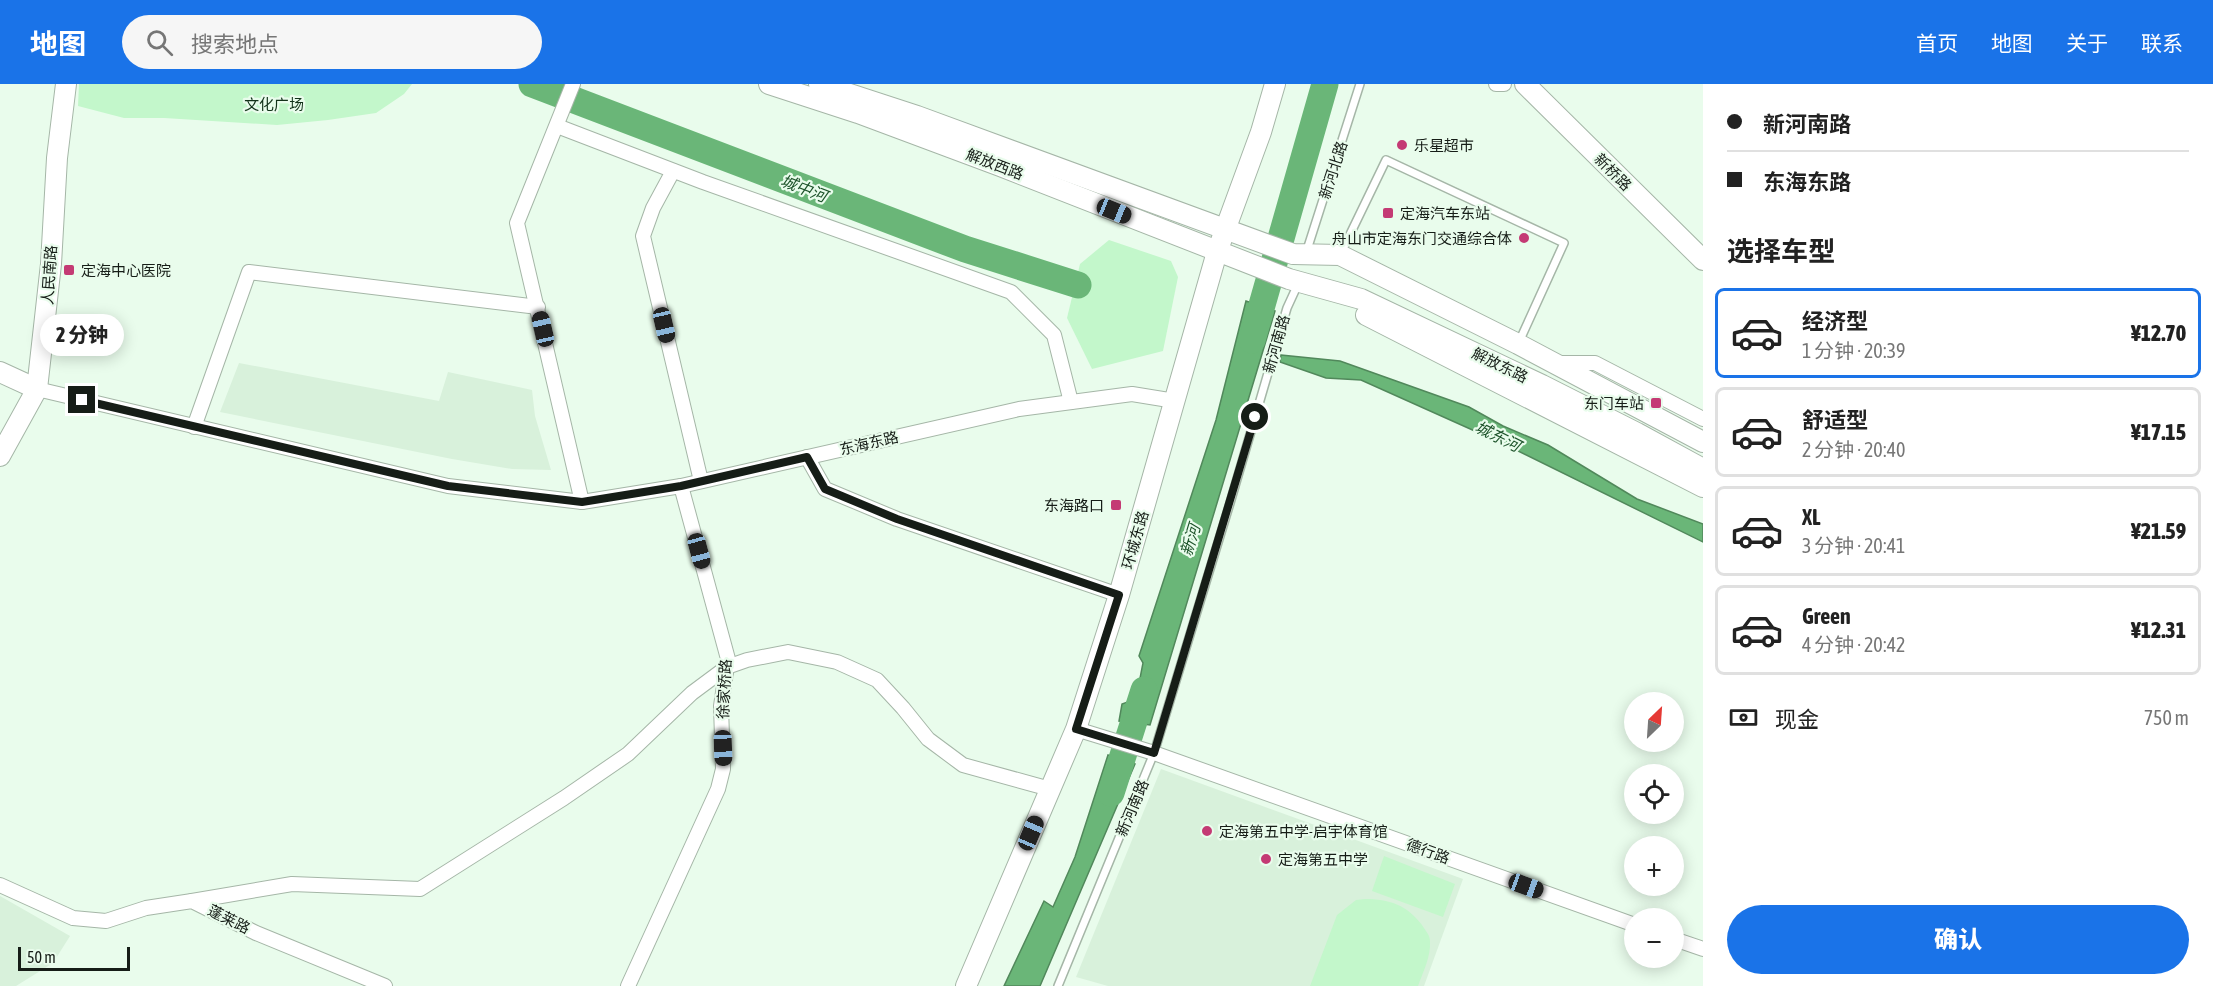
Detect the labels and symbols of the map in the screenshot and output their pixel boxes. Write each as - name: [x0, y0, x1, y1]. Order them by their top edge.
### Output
- park label: 文化广场: [244, 96, 304, 113]
- place label: 乐星超市: [1414, 137, 1474, 154]
- marker: 乐星超市: [1395, 138, 1409, 152]
- street label: 新河北路: [1316, 139, 1350, 201]
- street label: 解放西路: [964, 145, 1026, 183]
- street label: 新桥路: [1591, 150, 1635, 194]
- water label: 城中河: [778, 171, 832, 206]
- car: [1094, 196, 1134, 226]
- place label: 定海汽车东站: [1400, 205, 1490, 222]
- marker: 定海汽车东站: [1381, 206, 1395, 220]
- place label: 舟山市定海东门交通综合体: [1332, 230, 1512, 247]
- marker: 舟山市定海东门交通综合体: [1517, 231, 1531, 245]
- street label: 人民南路: [38, 244, 60, 306]
- place label: 定海中心医院: [81, 262, 171, 279]
- marker: 定海中心医院: [62, 263, 76, 277]
- car: [651, 305, 677, 345]
- car: [530, 309, 556, 349]
- callout: 2 分钟: [40, 313, 124, 355]
- street label: 新河南路: [1260, 313, 1292, 375]
- street label: 解放东路: [1469, 344, 1531, 386]
- route end: [68, 386, 95, 413]
- place label: 东门车站: [1584, 395, 1644, 412]
- marker: 东门车站: [1649, 396, 1663, 410]
- route start: [1241, 403, 1268, 430]
- water label: 城东河: [1472, 417, 1526, 456]
- street label: 东海东路: [838, 428, 900, 458]
- place label: 东海路口: [1044, 497, 1104, 514]
- marker: 东海路口: [1109, 498, 1123, 512]
- street label: 环城东路: [1119, 509, 1151, 571]
- water label: 新河: [1177, 519, 1204, 558]
- car: [686, 531, 712, 571]
- street label: 徐家桥路: [714, 659, 734, 719]
- north arrow: [1624, 692, 1684, 752]
- car: [713, 730, 733, 766]
- street label: 新河南路: [1112, 777, 1152, 839]
- car: [1016, 813, 1046, 853]
- place label: 定海第五中学-启宇体育馆: [1219, 823, 1388, 840]
- marker: 定海第五中学-启宇体育馆: [1200, 824, 1214, 838]
- street label: 德行路: [1404, 835, 1452, 867]
- place label: 定海第五中学: [1278, 851, 1368, 868]
- marker: 定海第五中学: [1259, 852, 1273, 866]
- car: [1506, 871, 1546, 901]
- street label: 蓬莱路: [205, 901, 253, 937]
- scale bar: [18, 944, 130, 972]

